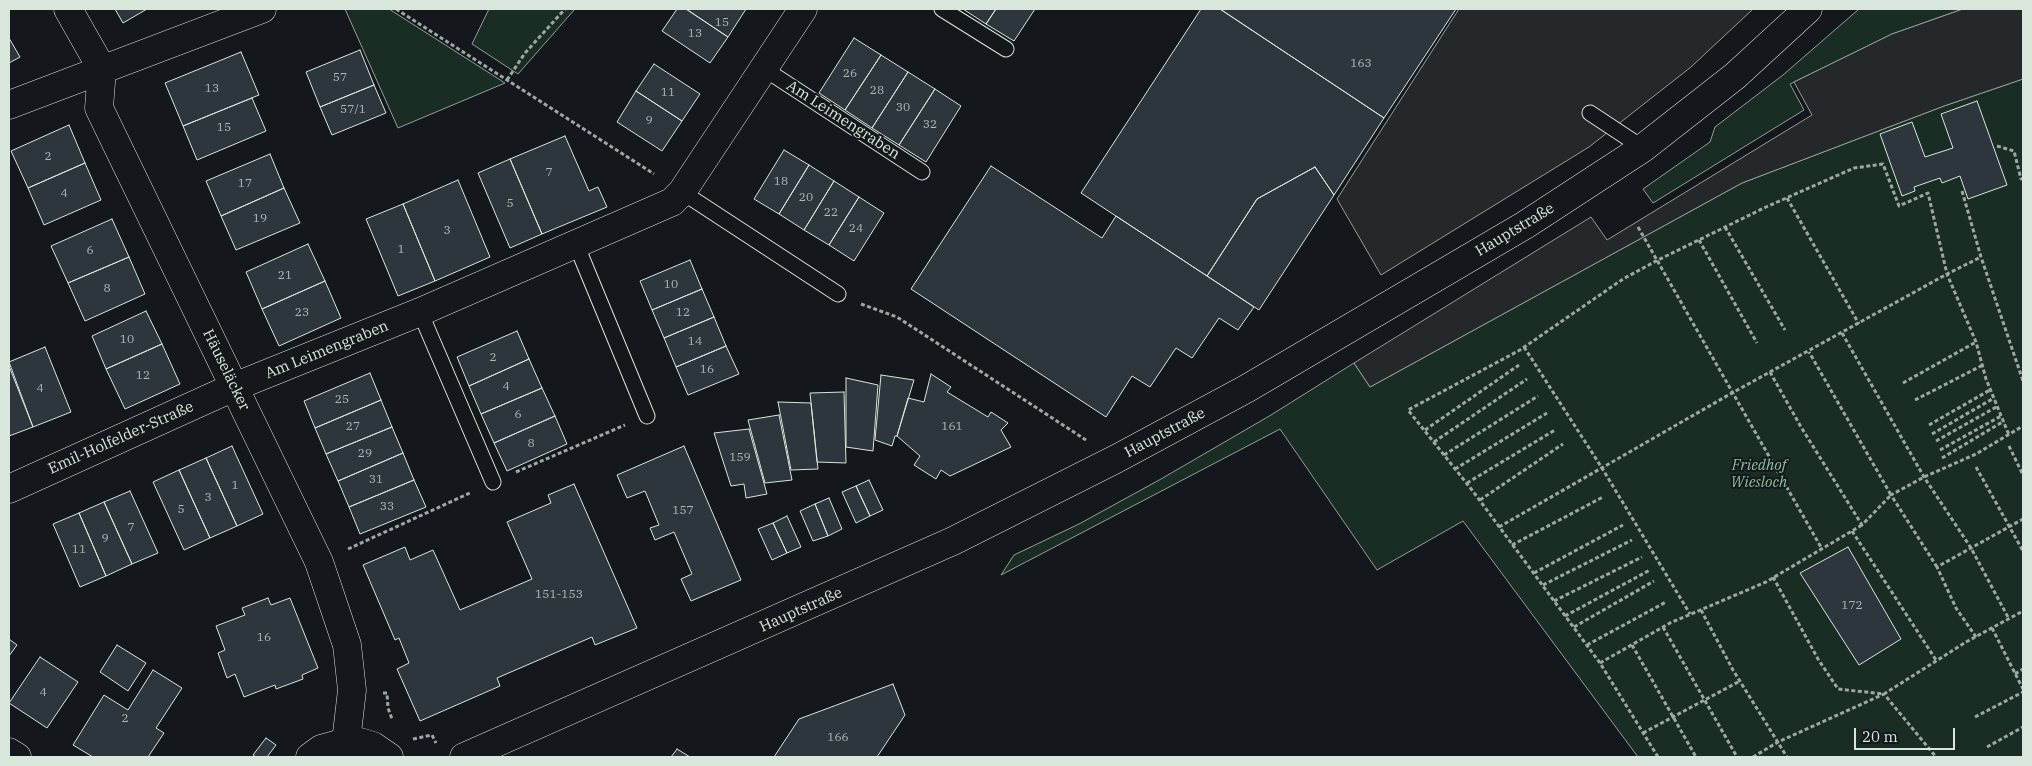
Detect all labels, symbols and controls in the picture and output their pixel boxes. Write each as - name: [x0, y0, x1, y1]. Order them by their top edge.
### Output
- house number: 15: [715, 16, 729, 30]
- house number: 13: [688, 27, 702, 41]
- house number: 163: [1350, 57, 1372, 71]
- house number: 26: [843, 67, 857, 81]
- house number: 57: [333, 71, 347, 85]
- street label: Am Leimengraben: [783, 77, 903, 163]
- house number: 13: [205, 82, 219, 96]
- house number: 28: [870, 84, 884, 98]
- house number: 11: [661, 86, 675, 100]
- house number: 30: [896, 101, 910, 115]
- house number: 57/1: [340, 103, 366, 117]
- house number: 9: [645, 114, 653, 128]
- house number: 32: [923, 118, 937, 132]
- house number: 15: [217, 121, 231, 135]
- house number: 2: [44, 150, 52, 164]
- house number: 7: [545, 166, 553, 180]
- house number: 18: [774, 175, 788, 189]
- house number: 17: [238, 177, 252, 191]
- house number: 4: [60, 187, 68, 201]
- house number: 20: [799, 191, 813, 205]
- house number: 5: [506, 197, 514, 211]
- street label: Hauptstraße: [1472, 199, 1558, 261]
- house number: 22: [824, 206, 838, 220]
- house number: 19: [253, 212, 267, 226]
- house number: 24: [849, 222, 863, 236]
- house number: 3: [443, 224, 451, 238]
- house number: 1: [397, 243, 405, 257]
- house number: 6: [86, 244, 94, 258]
- house number: 21: [278, 269, 292, 283]
- house number: 10: [664, 278, 678, 292]
- house number: 8: [103, 282, 111, 296]
- house number: 23: [295, 306, 309, 320]
- house number: 12: [676, 306, 690, 320]
- street label: Am Leimengraben: [263, 317, 391, 383]
- street label: Häuseläcker: [199, 326, 253, 414]
- house number: 10: [120, 333, 134, 347]
- house number: 14: [688, 335, 702, 349]
- house number: 2: [489, 351, 497, 365]
- house number: 16: [700, 363, 714, 377]
- house number: 12: [136, 369, 150, 383]
- house number: 4: [502, 380, 510, 394]
- house number: 4: [36, 382, 44, 396]
- house number: 25: [335, 393, 349, 407]
- street label: Emil-Holfelder-Straße: [46, 398, 196, 478]
- street label: Hauptstraße: [1122, 404, 1208, 462]
- house number: 6: [514, 408, 522, 422]
- house number: 27: [346, 420, 360, 434]
- house number: 161: [941, 420, 963, 434]
- house number: 8: [527, 437, 535, 451]
- house number: 29: [358, 447, 372, 461]
- house number: 159: [729, 451, 751, 465]
- park label: Friedhof Wiesloch: [1731, 457, 1787, 492]
- house number: 31: [369, 473, 383, 487]
- house number: 1: [231, 479, 239, 493]
- house number: 3: [204, 491, 212, 505]
- house number: 33: [380, 500, 394, 514]
- house number: 5: [177, 503, 185, 517]
- house number: 157: [672, 504, 694, 518]
- house number: 7: [127, 521, 135, 535]
- house number: 9: [101, 532, 109, 546]
- house number: 11: [72, 543, 86, 557]
- street label: Hauptstraße: [757, 584, 845, 636]
- house number: 151-153: [535, 588, 583, 602]
- house number: 172: [1841, 599, 1863, 613]
- house number: 16: [257, 631, 271, 645]
- house number: 4: [39, 686, 47, 700]
- house number: 2: [121, 712, 129, 726]
- scale bar: [1857, 718, 1958, 750]
- text: 20 m: [1862, 727, 1898, 746]
- house number: 166: [827, 731, 849, 745]

